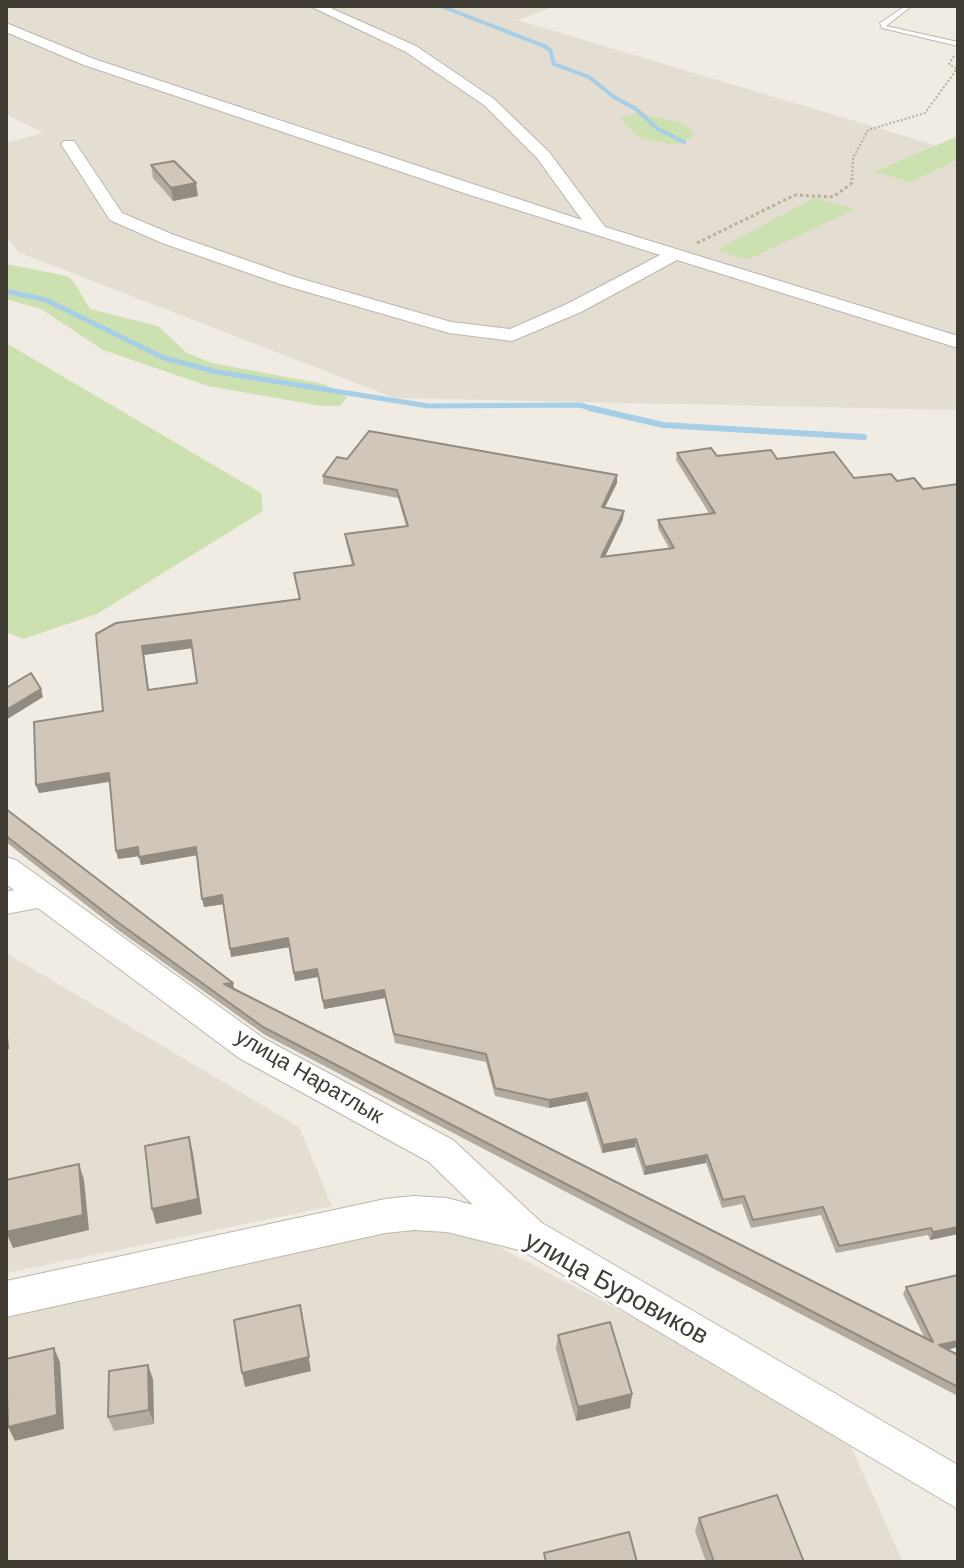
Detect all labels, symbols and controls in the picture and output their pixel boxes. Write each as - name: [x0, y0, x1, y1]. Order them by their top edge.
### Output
- street label: улица Наратлык: [230, 1024, 388, 1130]
- street label: улица Буровиков: [519, 1226, 713, 1352]

